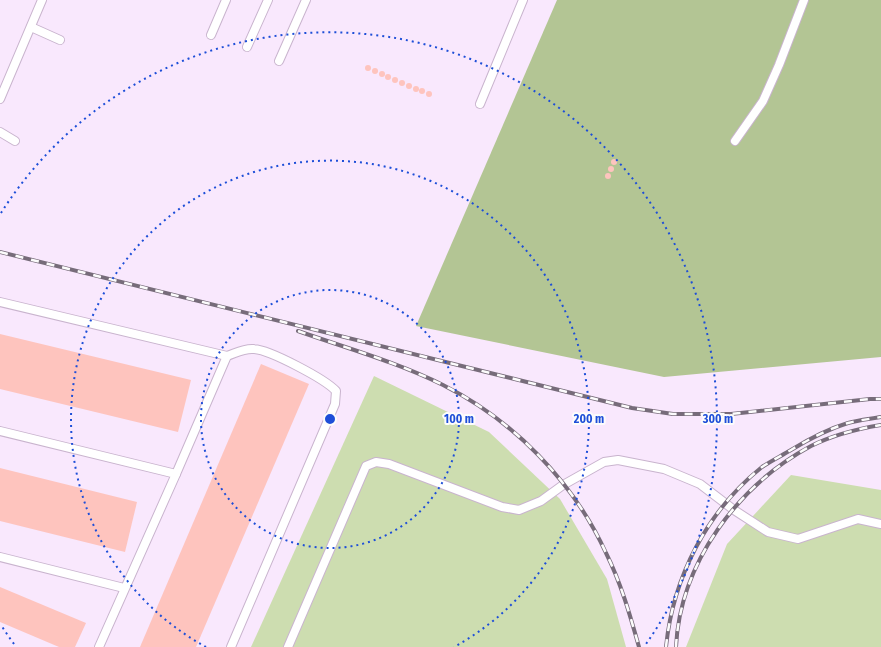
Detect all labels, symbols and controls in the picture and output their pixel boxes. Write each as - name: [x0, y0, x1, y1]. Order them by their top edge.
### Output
- centre of rings: [323, 412, 337, 426]
- text: 100 m: [444, 412, 474, 426]
- text: 200 m: [573, 412, 604, 426]
- text: 300 m: [702, 412, 733, 426]

